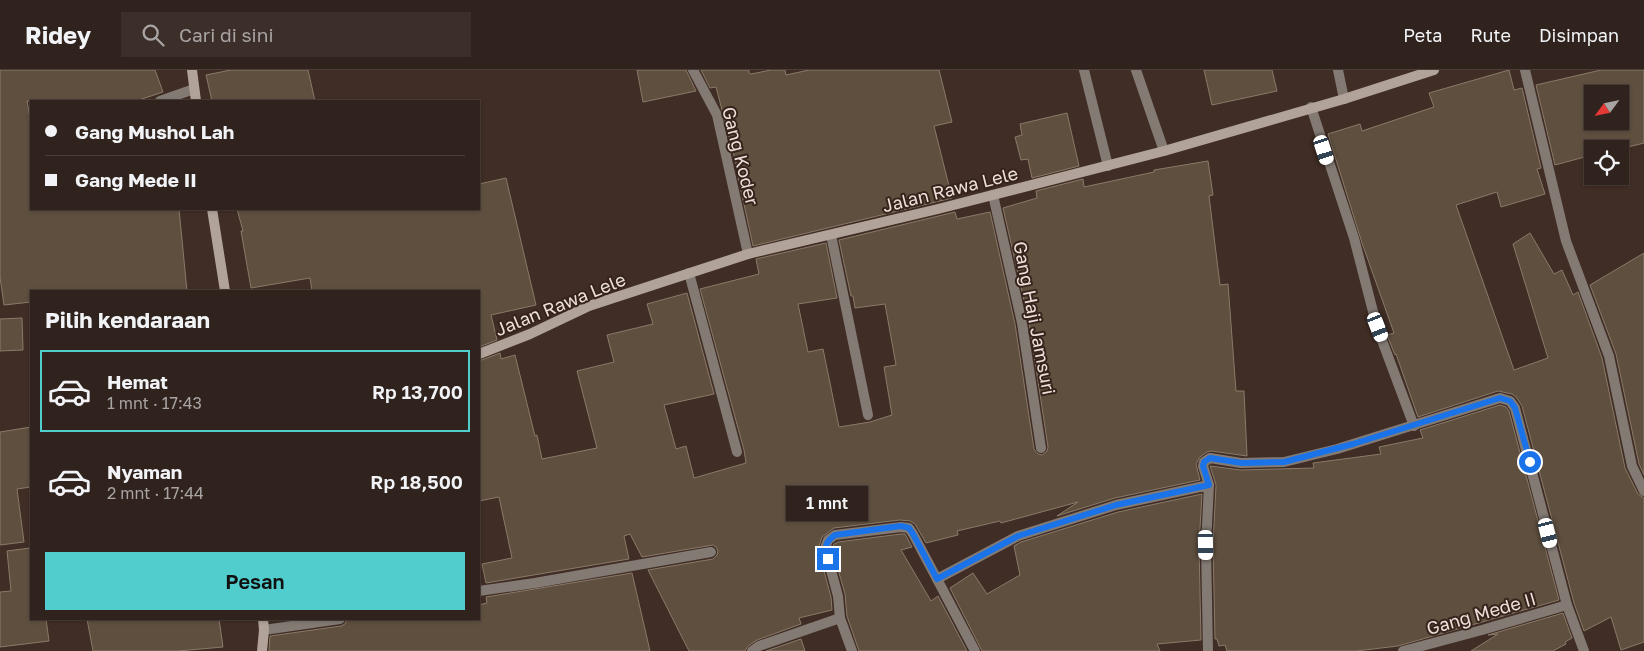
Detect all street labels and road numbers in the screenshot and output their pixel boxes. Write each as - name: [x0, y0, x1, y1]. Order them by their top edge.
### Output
- street label: Gang Koder: [718, 104, 764, 208]
- street label: Jalan Rawa Lele: [880, 161, 1020, 217]
- street label: Gang Haji Jamsuri: [1009, 239, 1061, 397]
- street label: Jalan Rawa Lele: [491, 268, 629, 340]
- street label: Gang Mede II: [1424, 587, 1538, 639]

